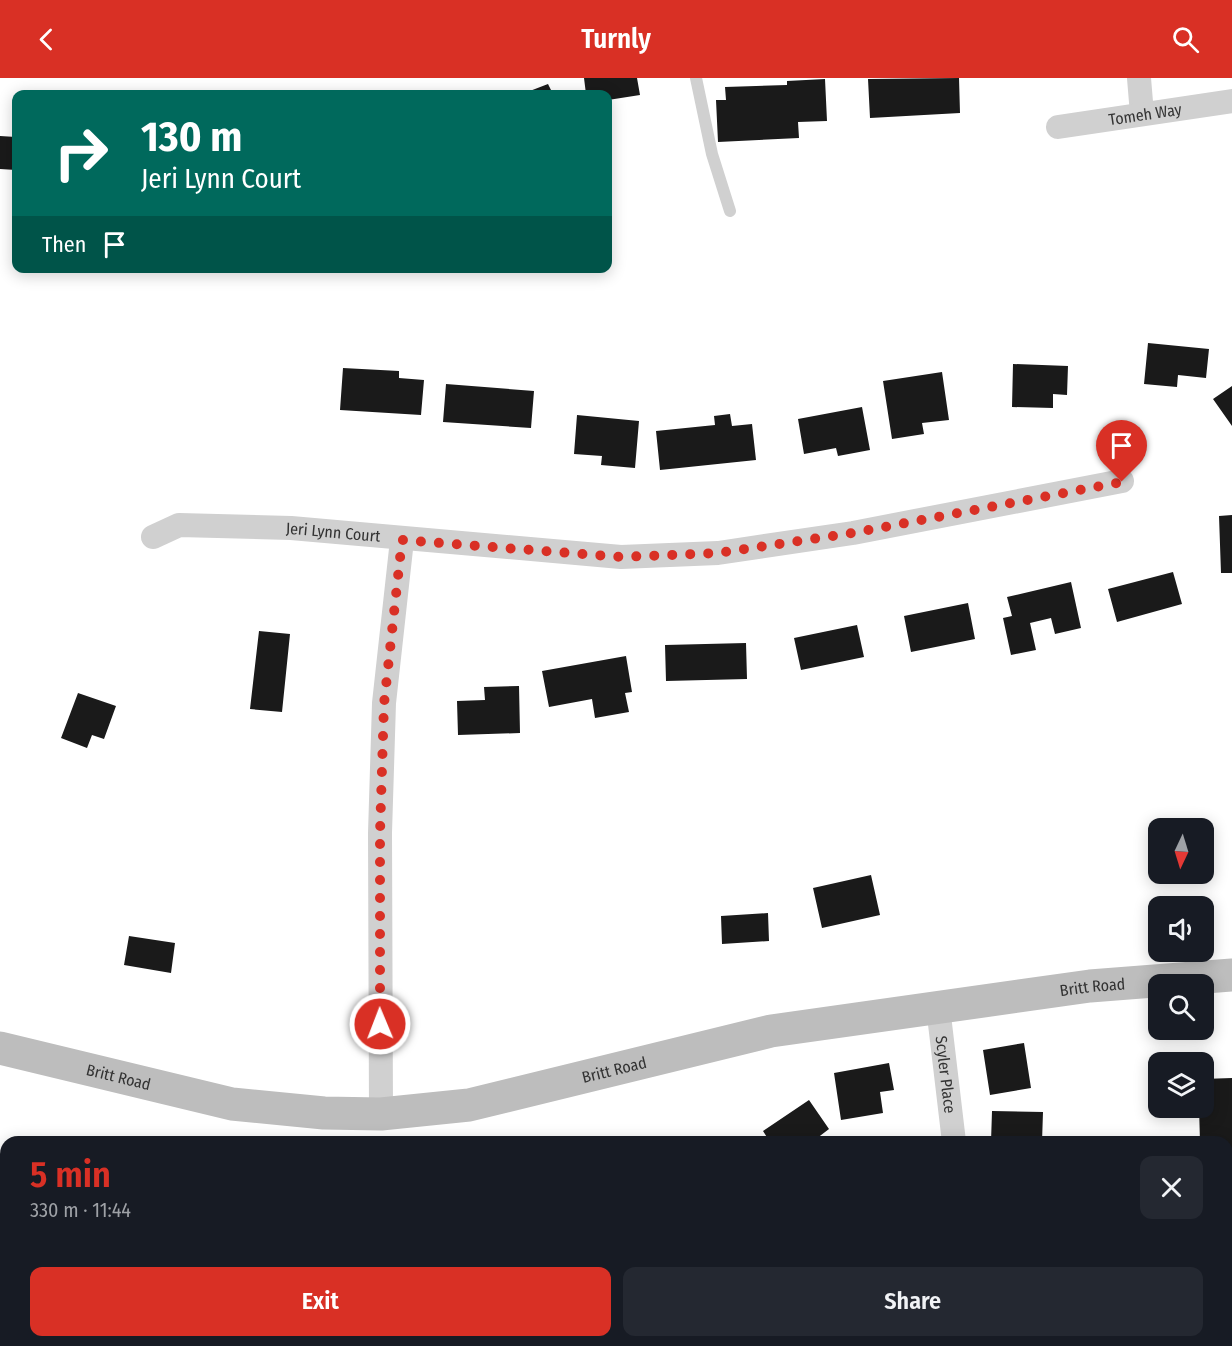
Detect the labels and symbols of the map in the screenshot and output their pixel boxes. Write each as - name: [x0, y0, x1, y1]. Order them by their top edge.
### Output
- street label: Tomeh Way: [1107, 100, 1184, 129]
- pin: [1096, 420, 1147, 482]
- street label: Jeri Lynn Court: [286, 519, 382, 546]
- north arrow: [1148, 818, 1214, 884]
- street label: Britt Road: [1058, 974, 1126, 1000]
- position arrow: [348, 992, 412, 1056]
- street label: Scyler Place: [931, 1035, 960, 1115]
- street label: Britt Road: [580, 1053, 648, 1087]
- street label: Britt Road: [84, 1060, 153, 1094]

